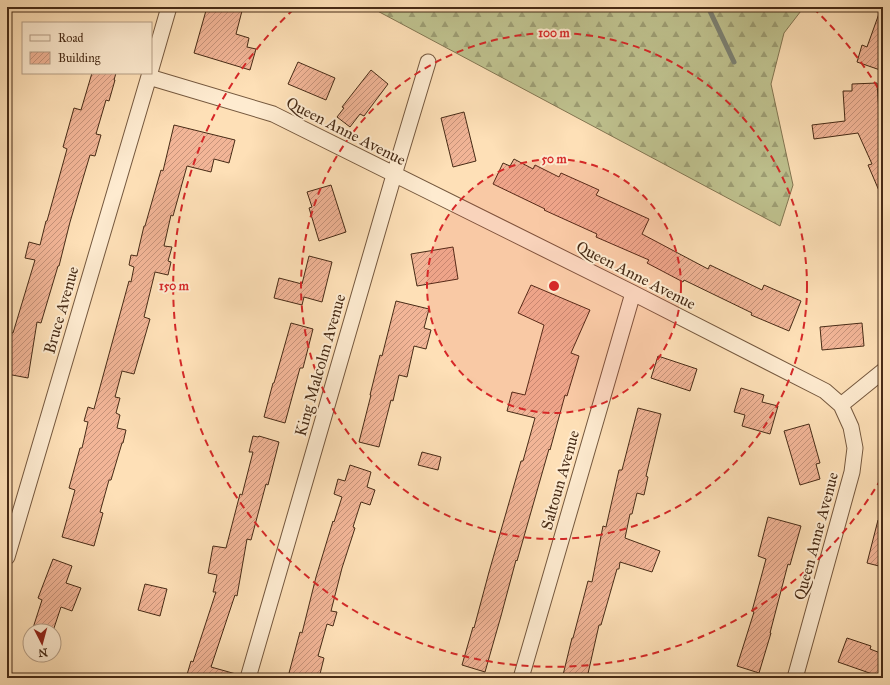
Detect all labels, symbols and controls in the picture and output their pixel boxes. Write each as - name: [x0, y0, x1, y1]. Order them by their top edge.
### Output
- legend: [22, 22, 152, 74]
- text: 100 m: [538, 26, 571, 40]
- text: Road: [58, 31, 84, 45]
- text: Building: [58, 51, 101, 66]
- street label: Queen Anne Avenue: [283, 93, 409, 169]
- text: 50 m: [541, 152, 568, 166]
- street label: Queen Anne Avenue: [573, 237, 699, 313]
- street label: Bruce Avenue: [39, 264, 83, 356]
- text: 150 m: [159, 279, 190, 293]
- centre of rings: [547, 279, 561, 293]
- street label: King Malcolm Avenue: [291, 291, 350, 439]
- street label: Saltoun Avenue: [537, 428, 583, 532]
- street label: Queen Anne Avenue: [790, 470, 842, 602]
- north arrow: [22, 623, 62, 663]
- text: N: [37, 645, 48, 659]

